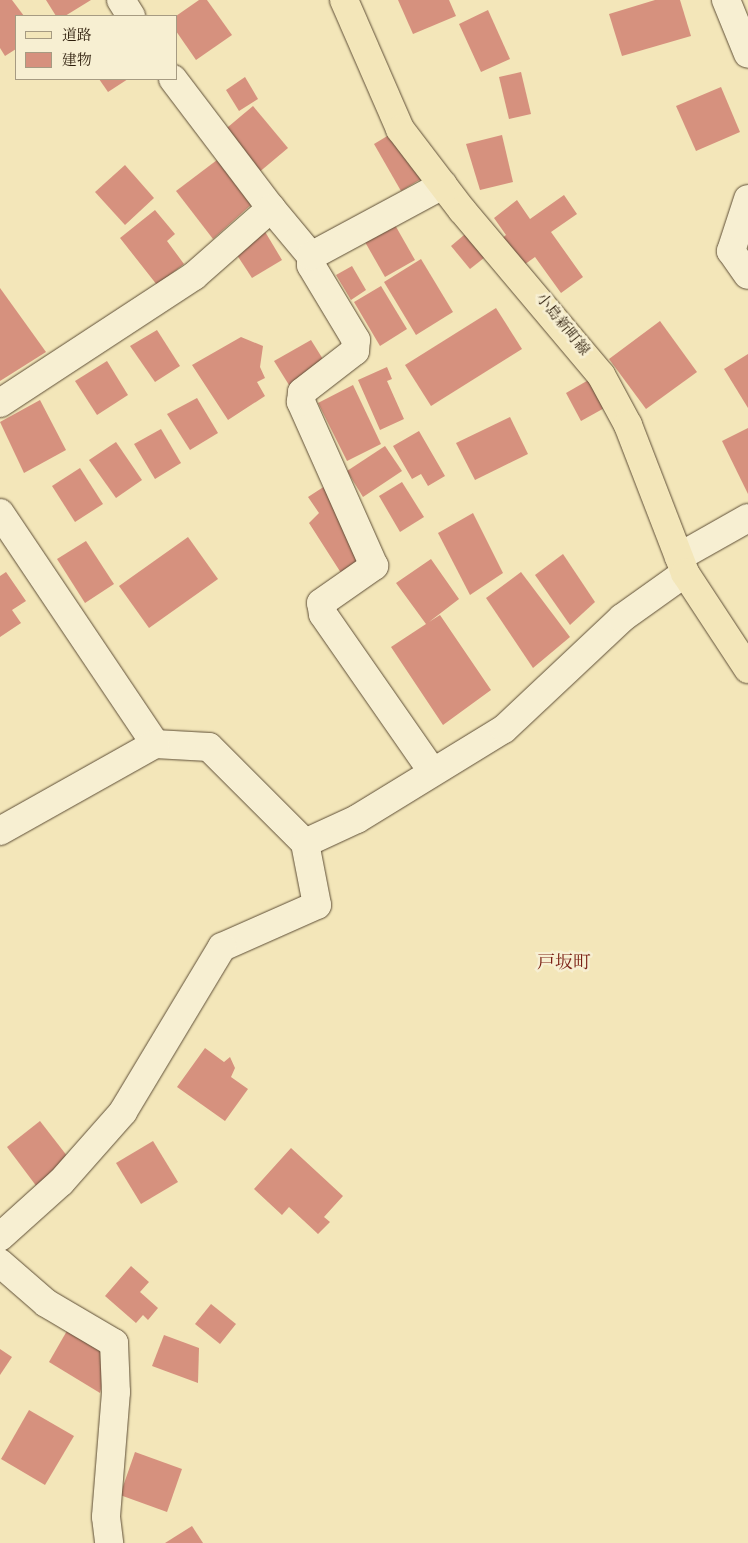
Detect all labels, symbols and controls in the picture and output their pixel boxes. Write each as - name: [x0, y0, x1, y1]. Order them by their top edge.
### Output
- legend: [15, 15, 178, 80]
- text: 道路: [62, 29, 92, 44]
- text: 建物: [62, 54, 92, 69]
- street label: 小島新町線: [531, 290, 593, 360]
- district label: 戸坂町: [537, 952, 591, 974]

